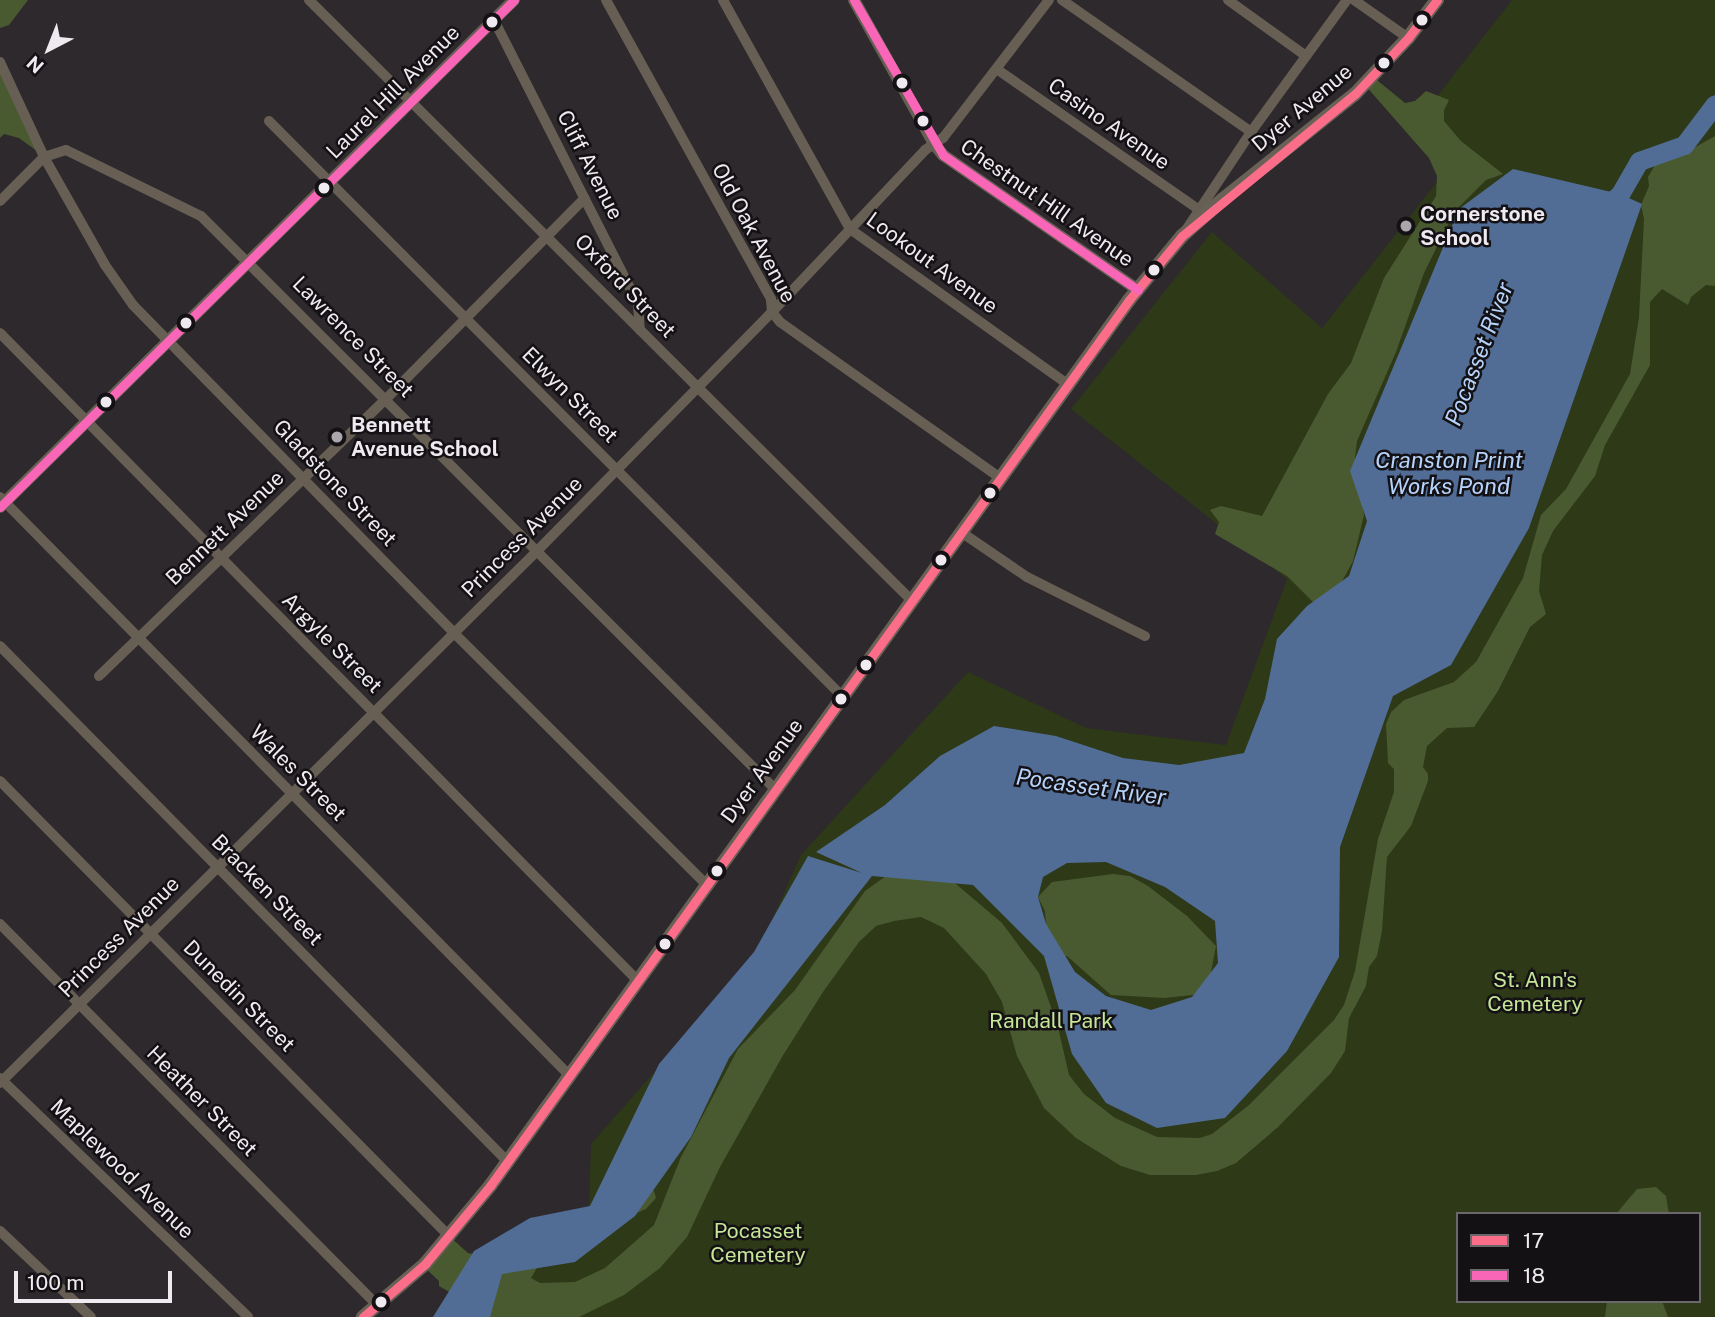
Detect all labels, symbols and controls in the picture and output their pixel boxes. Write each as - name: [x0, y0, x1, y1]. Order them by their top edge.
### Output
- unlabelled marker: [1415, 13, 1429, 27]
- north arrow: [14, 14, 84, 84]
- unlabelled marker: [485, 15, 499, 29]
- street label: Laurel Hill Avenue: [321, 20, 465, 164]
- text: N: [22, 51, 48, 78]
- unlabelled marker: [1377, 56, 1391, 70]
- street label: Dyer Avenue: [1247, 59, 1357, 157]
- street label: Casino Avenue: [1043, 73, 1175, 175]
- unlabelled marker: [895, 76, 909, 90]
- street label: Cliff Avenue: [552, 106, 628, 224]
- unlabelled marker: [916, 114, 930, 128]
- street label: Chestnut Hill Avenue: [956, 134, 1138, 272]
- street label: Old Oak Avenue: [707, 159, 801, 307]
- unlabelled marker: [317, 181, 331, 195]
- place label: Cornerstone School: [1420, 201, 1545, 251]
- street label: Lookout Avenue: [861, 207, 1003, 319]
- marker: Cornerstone School: [1398, 218, 1414, 234]
- street label: Oxford Street: [569, 229, 681, 343]
- unlabelled marker: [1147, 263, 1161, 277]
- street label: Lawrence Street: [287, 271, 419, 403]
- water label: Pocasset River: [1439, 278, 1519, 430]
- unlabelled marker: [179, 316, 193, 330]
- street label: Elwyn Street: [517, 342, 623, 448]
- unlabelled marker: [99, 395, 113, 409]
- place label: Bennett Avenue School: [351, 412, 499, 462]
- street label: Gladstone Street: [268, 414, 402, 552]
- marker: Bennett Avenue School: [329, 429, 345, 445]
- water label: Cranston Print Works Pond: [1375, 446, 1523, 500]
- street label: Bennett Avenue: [161, 465, 289, 591]
- street label: Princess Avenue: [456, 471, 588, 603]
- unlabelled marker: [983, 486, 997, 500]
- unlabelled marker: [934, 553, 948, 567]
- street label: Argyle Street: [277, 588, 387, 698]
- unlabelled marker: [859, 658, 873, 672]
- unlabelled marker: [834, 692, 848, 706]
- street label: Dyer Avenue: [716, 714, 808, 828]
- street label: Wales Street: [245, 720, 351, 826]
- water label: Pocasset River: [1014, 763, 1168, 811]
- street label: Bracken Street: [206, 829, 328, 951]
- unlabelled marker: [710, 864, 724, 878]
- street label: Princess Avenue: [53, 871, 185, 1003]
- street label: Dunedin Street: [178, 935, 300, 1057]
- unlabelled marker: [658, 937, 672, 951]
- park label: St. Ann's Cemetery: [1487, 967, 1583, 1017]
- park label: Randall Park: [989, 1008, 1113, 1034]
- street label: Heather Street: [142, 1041, 262, 1161]
- street label: Maplewood Avenue: [45, 1094, 199, 1244]
- legend: [1456, 1212, 1701, 1303]
- park label: Pocasset Cemetery: [710, 1218, 806, 1268]
- text: 17: [1523, 1228, 1544, 1253]
- scale bar: [18, 1258, 175, 1302]
- text: 18: [1523, 1263, 1545, 1288]
- text: 100 m: [27, 1270, 84, 1295]
- unlabelled marker: [374, 1295, 388, 1309]

